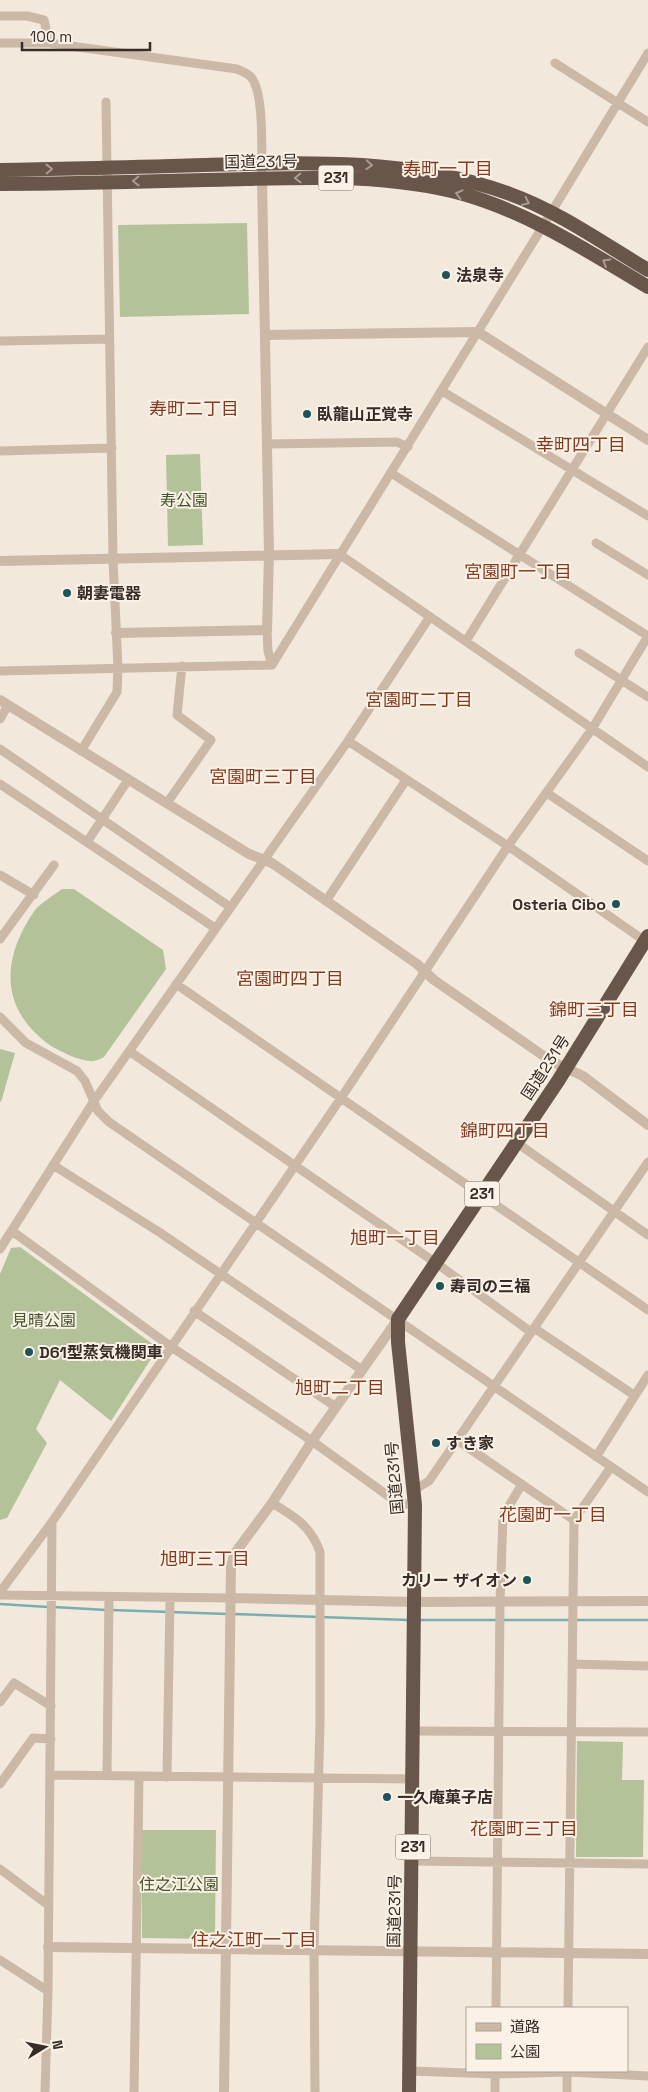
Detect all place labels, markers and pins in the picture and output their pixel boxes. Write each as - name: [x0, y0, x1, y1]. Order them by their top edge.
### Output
- place label: 法泉寺: [456, 265, 504, 286]
- marker: 法泉寺: [440, 269, 452, 281]
- place label: 臥龍山正覚寺: [317, 404, 413, 425]
- marker: 臥龍山正覚寺: [301, 408, 313, 420]
- place label: 朝妻電器: [77, 583, 142, 604]
- marker: 朝妻電器: [61, 587, 73, 599]
- place label: Osteria Cibo: [512, 894, 606, 915]
- marker: Osteria Cibo: [610, 898, 622, 910]
- place label: 寿司の三福: [450, 1276, 530, 1297]
- marker: 寿司の三福: [434, 1280, 446, 1292]
- place label: D61型蒸気機関車: [39, 1342, 163, 1363]
- marker: D61型蒸気機関車: [23, 1346, 35, 1358]
- place label: すき家: [446, 1433, 494, 1454]
- marker: すき家: [430, 1437, 442, 1449]
- place label: カリー ザイオン: [401, 1570, 517, 1591]
- marker: カリー ザイオン: [521, 1574, 533, 1586]
- place label: 一久庵菓子店: [397, 1787, 493, 1808]
- marker: 一久庵菓子店: [381, 1791, 393, 1803]

